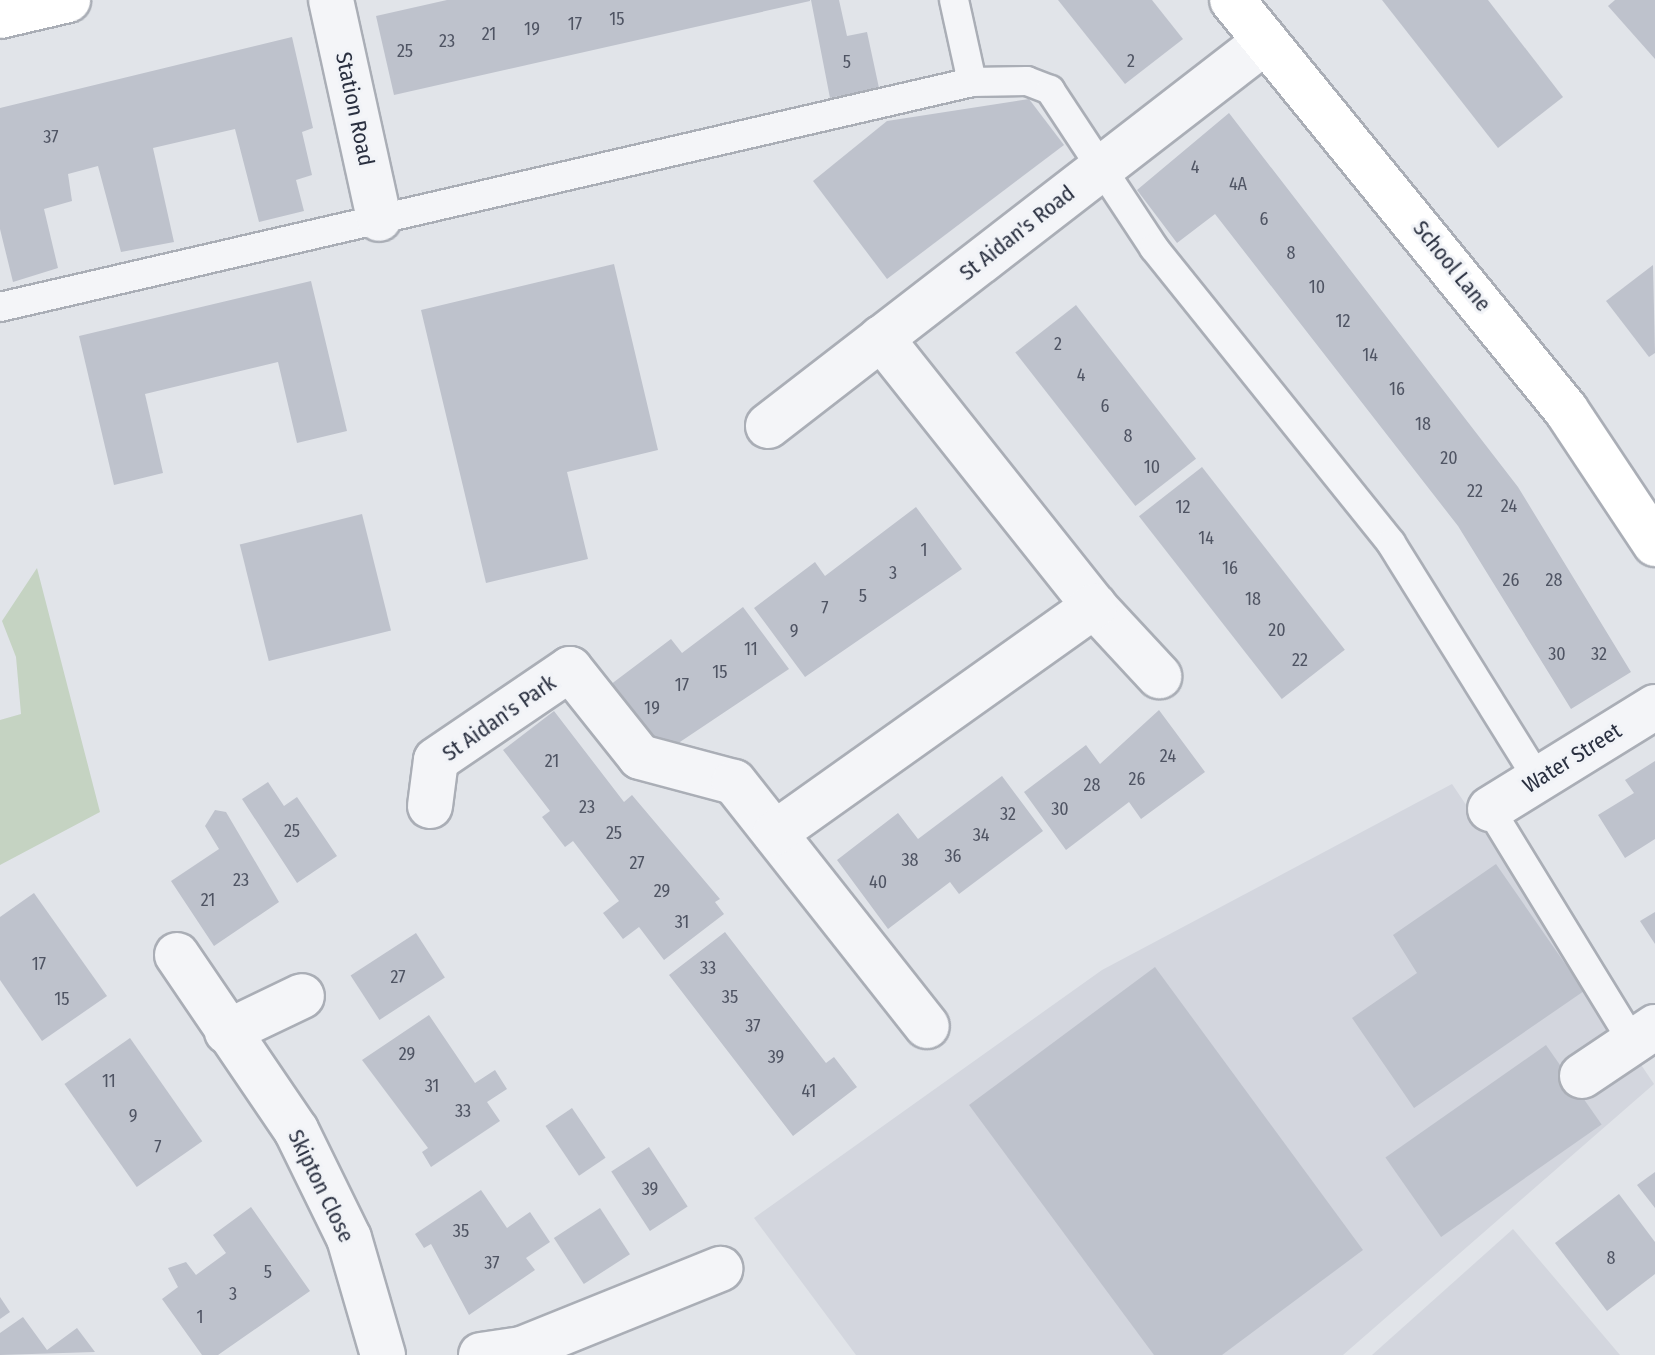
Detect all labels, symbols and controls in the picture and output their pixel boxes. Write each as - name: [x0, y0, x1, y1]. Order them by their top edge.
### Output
- house number: 15: [609, 8, 625, 30]
- house number: 17: [568, 13, 582, 35]
- house number: 19: [524, 18, 540, 40]
- house number: 21: [482, 23, 496, 45]
- house number: 23: [439, 30, 455, 52]
- house number: 25: [397, 40, 413, 62]
- street label: Station Road: [330, 50, 380, 168]
- house number: 2: [1127, 50, 1135, 72]
- house number: 5: [843, 51, 851, 73]
- house number: 37: [43, 126, 59, 148]
- house number: 4: [1191, 156, 1199, 178]
- house number: 4A: [1229, 173, 1247, 195]
- street label: St Aidan's Road: [954, 180, 1080, 286]
- house number: 6: [1260, 208, 1268, 230]
- street label: School Lane: [1407, 215, 1497, 317]
- house number: 8: [1287, 242, 1295, 264]
- house number: 10: [1309, 276, 1325, 298]
- house number: 12: [1336, 310, 1350, 332]
- house number: 2: [1054, 333, 1062, 355]
- house number: 14: [1362, 344, 1378, 366]
- house number: 4: [1077, 364, 1085, 386]
- house number: 16: [1389, 378, 1405, 400]
- house number: 6: [1101, 395, 1109, 417]
- house number: 18: [1415, 413, 1431, 435]
- house number: 8: [1124, 425, 1132, 447]
- house number: 20: [1440, 447, 1458, 469]
- house number: 10: [1144, 456, 1160, 478]
- house number: 22: [1467, 480, 1483, 502]
- house number: 24: [1501, 495, 1517, 517]
- house number: 12: [1176, 496, 1190, 518]
- house number: 14: [1198, 527, 1214, 549]
- house number: 1: [920, 539, 928, 561]
- house number: 16: [1222, 557, 1238, 579]
- house number: 3: [889, 562, 897, 584]
- house number: 26: [1503, 569, 1519, 591]
- house number: 28: [1546, 569, 1562, 591]
- house number: 5: [859, 585, 867, 607]
- house number: 18: [1245, 588, 1261, 610]
- house number: 7: [821, 597, 829, 619]
- house number: 20: [1268, 619, 1286, 641]
- house number: 9: [790, 620, 798, 642]
- house number: 11: [744, 638, 758, 660]
- house number: 30: [1548, 643, 1566, 665]
- house number: 32: [1591, 643, 1607, 665]
- house number: 22: [1292, 649, 1308, 671]
- house number: 15: [712, 661, 728, 683]
- street label: St Aidan's Park: [437, 669, 561, 767]
- house number: 17: [675, 674, 689, 696]
- house number: 19: [644, 697, 660, 719]
- street label: Water Street: [1518, 717, 1626, 799]
- house number: 24: [1160, 745, 1176, 767]
- house number: 21: [545, 750, 559, 772]
- house number: 26: [1129, 768, 1145, 790]
- house number: 28: [1084, 774, 1100, 796]
- house number: 23: [579, 796, 595, 818]
- house number: 30: [1051, 798, 1069, 820]
- house number: 32: [1000, 803, 1016, 825]
- house number: 25: [284, 820, 300, 842]
- house number: 25: [606, 822, 622, 844]
- house number: 34: [973, 824, 989, 846]
- house number: 36: [944, 845, 962, 867]
- house number: 38: [901, 849, 919, 871]
- house number: 27: [629, 852, 645, 874]
- house number: 23: [233, 869, 249, 891]
- house number: 40: [869, 871, 887, 893]
- house number: 29: [654, 880, 670, 902]
- house number: 21: [201, 889, 215, 911]
- house number: 31: [675, 911, 689, 933]
- house number: 17: [32, 953, 46, 975]
- house number: 33: [700, 957, 716, 979]
- house number: 27: [390, 966, 406, 988]
- house number: 35: [722, 986, 738, 1008]
- house number: 15: [54, 988, 70, 1010]
- house number: 37: [745, 1015, 761, 1037]
- house number: 29: [399, 1043, 415, 1065]
- house number: 39: [768, 1046, 784, 1068]
- house number: 11: [102, 1070, 116, 1092]
- house number: 31: [425, 1075, 439, 1097]
- house number: 41: [802, 1080, 816, 1102]
- house number: 33: [455, 1100, 471, 1122]
- house number: 9: [129, 1105, 137, 1127]
- street label: Skipton Close: [282, 1125, 360, 1247]
- house number: 7: [154, 1136, 162, 1158]
- house number: 39: [642, 1178, 658, 1200]
- house number: 35: [453, 1220, 469, 1242]
- house number: 8: [1607, 1247, 1615, 1269]
- house number: 37: [484, 1252, 500, 1274]
- house number: 5: [264, 1261, 272, 1283]
- house number: 3: [229, 1283, 237, 1305]
- house number: 1: [196, 1306, 204, 1328]

